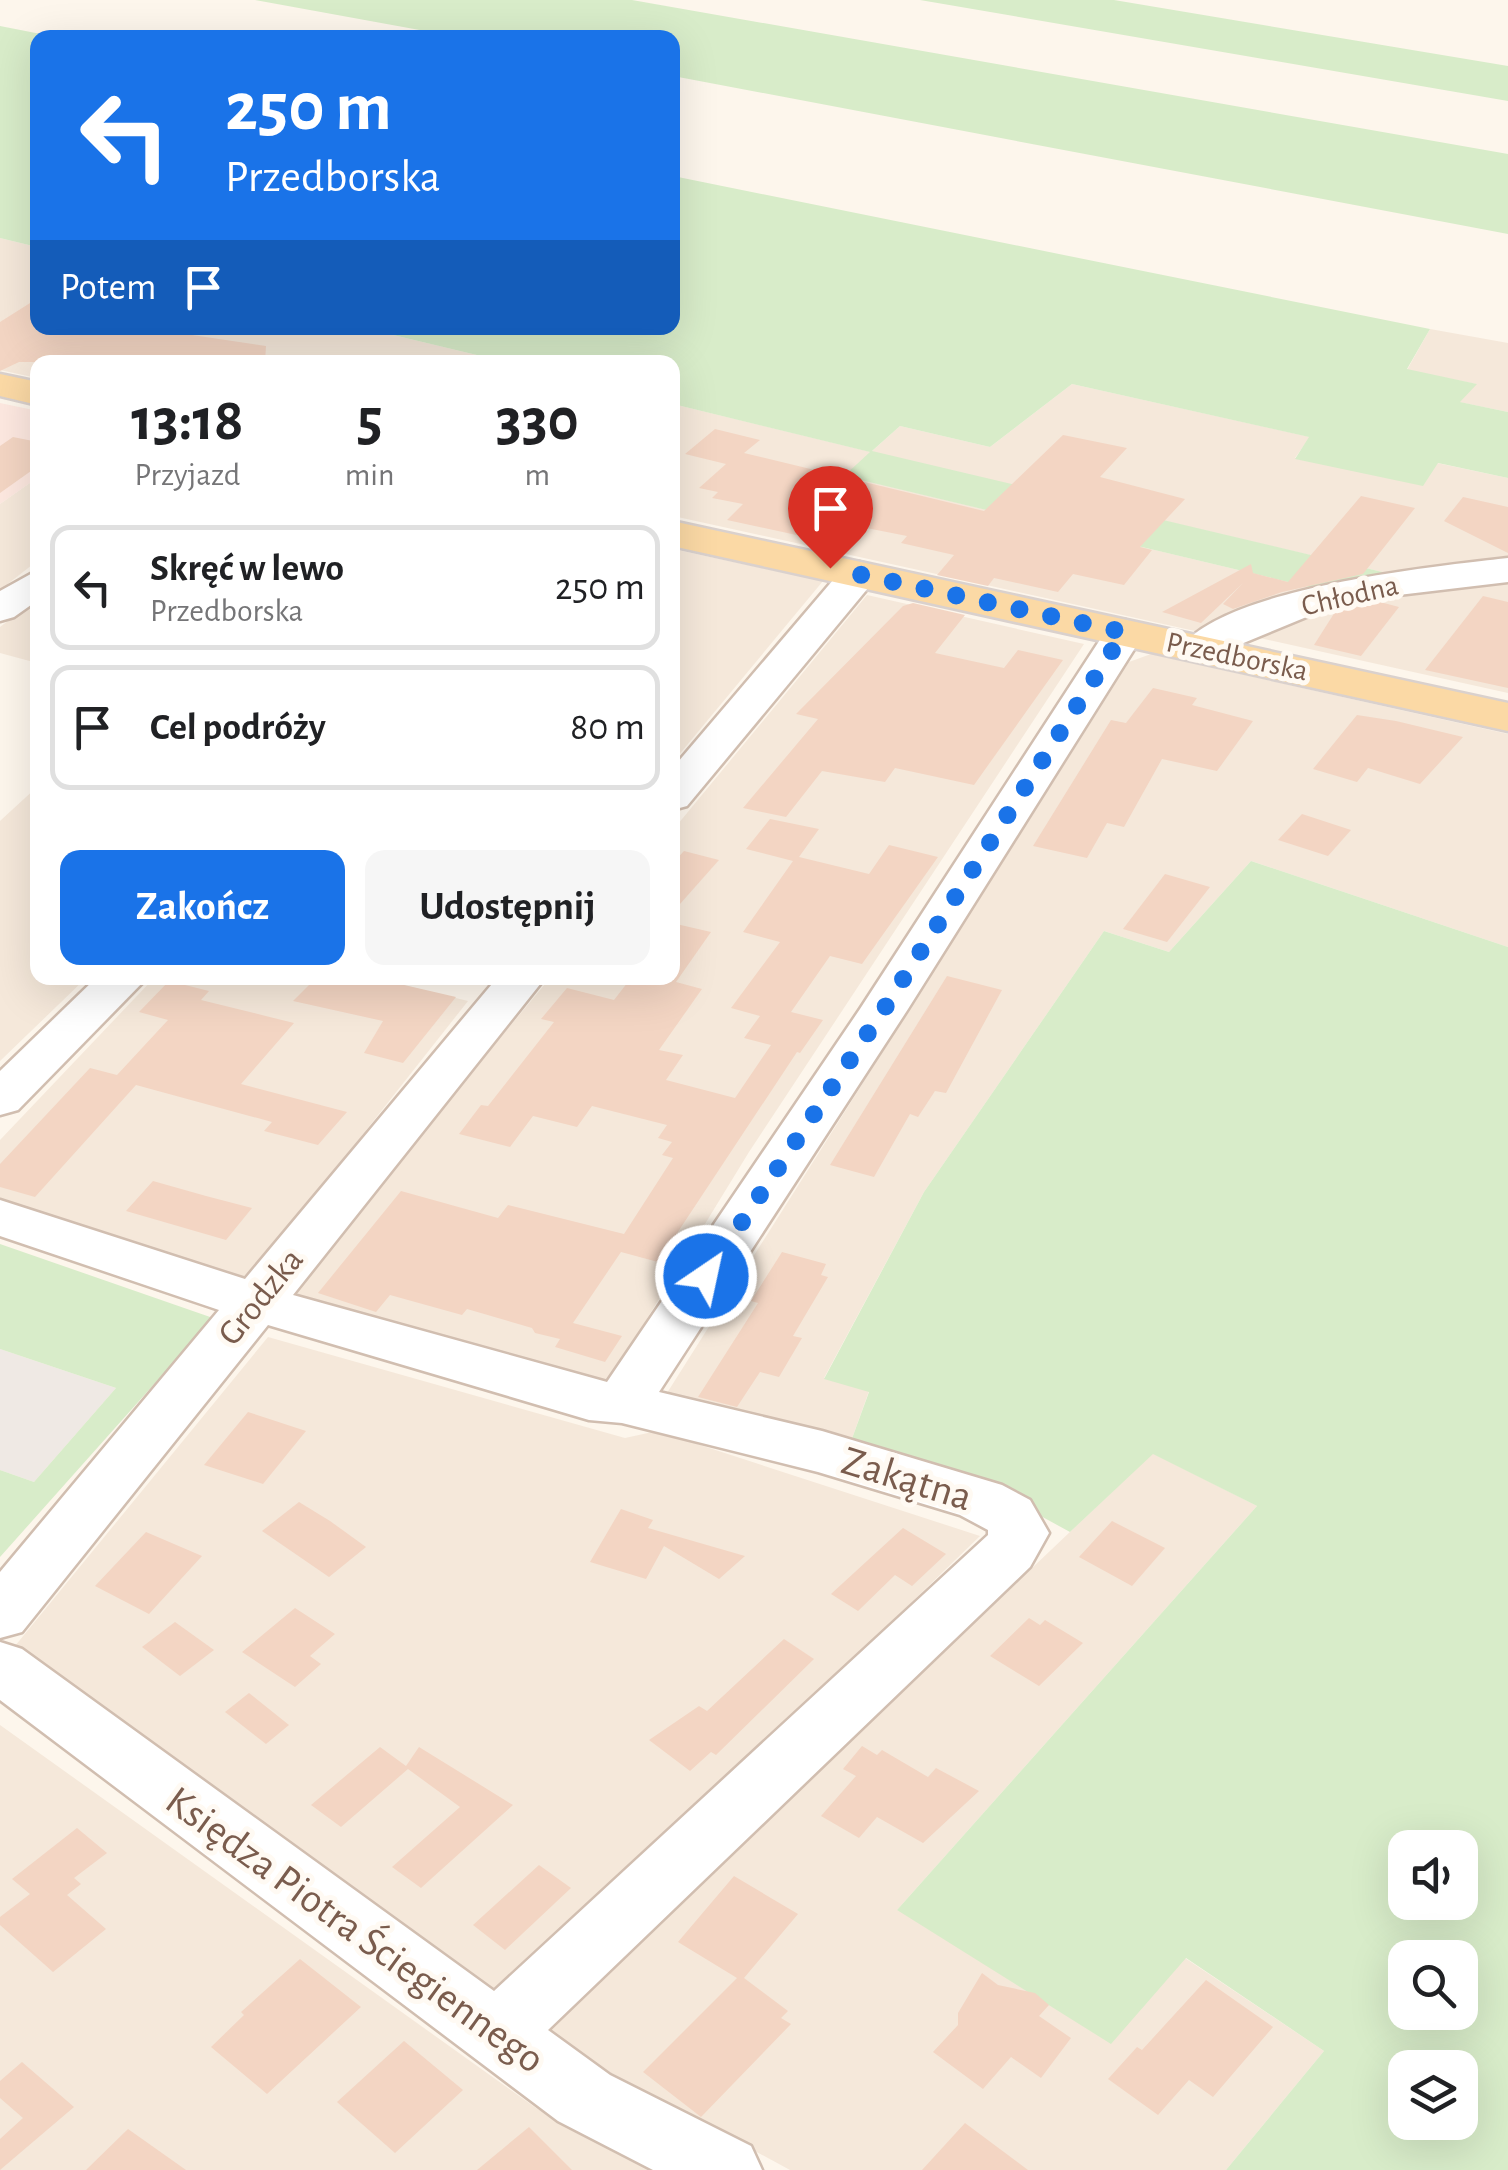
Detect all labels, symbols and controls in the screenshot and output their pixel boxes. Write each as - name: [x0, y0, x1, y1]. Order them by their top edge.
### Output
- icon: left: [60, 70, 190, 200]
- text: 250 m: [225, 73, 392, 143]
- text: Przedborska: [225, 155, 441, 200]
- icon: arrive: [176, 260, 231, 315]
- text: Potem: [60, 269, 156, 307]
- text: 13:18: [131, 391, 244, 451]
- text: 5: [357, 391, 383, 451]
- text: 330: [496, 391, 579, 451]
- text: Przyjazd: [134, 459, 240, 491]
- text: min: [345, 459, 395, 491]
- text: m: [525, 459, 550, 491]
- pin: [788, 466, 873, 569]
- icon: arrive: [803, 481, 858, 536]
- text: Skręć w lewo: [150, 550, 344, 588]
- icon: left: [65, 560, 120, 615]
- text: 250 m: [555, 569, 645, 607]
- street label: Chłodna: [1299, 570, 1401, 622]
- text: Przedborska: [150, 595, 303, 627]
- street label: Przedborska: [1164, 627, 1310, 687]
- icon: arrive: [65, 700, 120, 755]
- text: Cel podróży: [150, 709, 326, 747]
- text: 80 m: [570, 709, 645, 747]
- button: Zakończ: [60, 850, 345, 965]
- button: Udostępnij: [365, 850, 650, 965]
- position arrow: [654, 1224, 758, 1328]
- street label: Grodzka: [212, 1242, 310, 1352]
- street label: Zakątna: [837, 1439, 977, 1520]
- street label: Księdza Piotra Ściegiennego: [158, 1775, 555, 2081]
- map controls: [1388, 1830, 1478, 2140]
- button: sound: [1388, 1830, 1478, 1920]
- button: search: [1388, 1940, 1478, 2030]
- button: layers: [1388, 2050, 1478, 2140]

